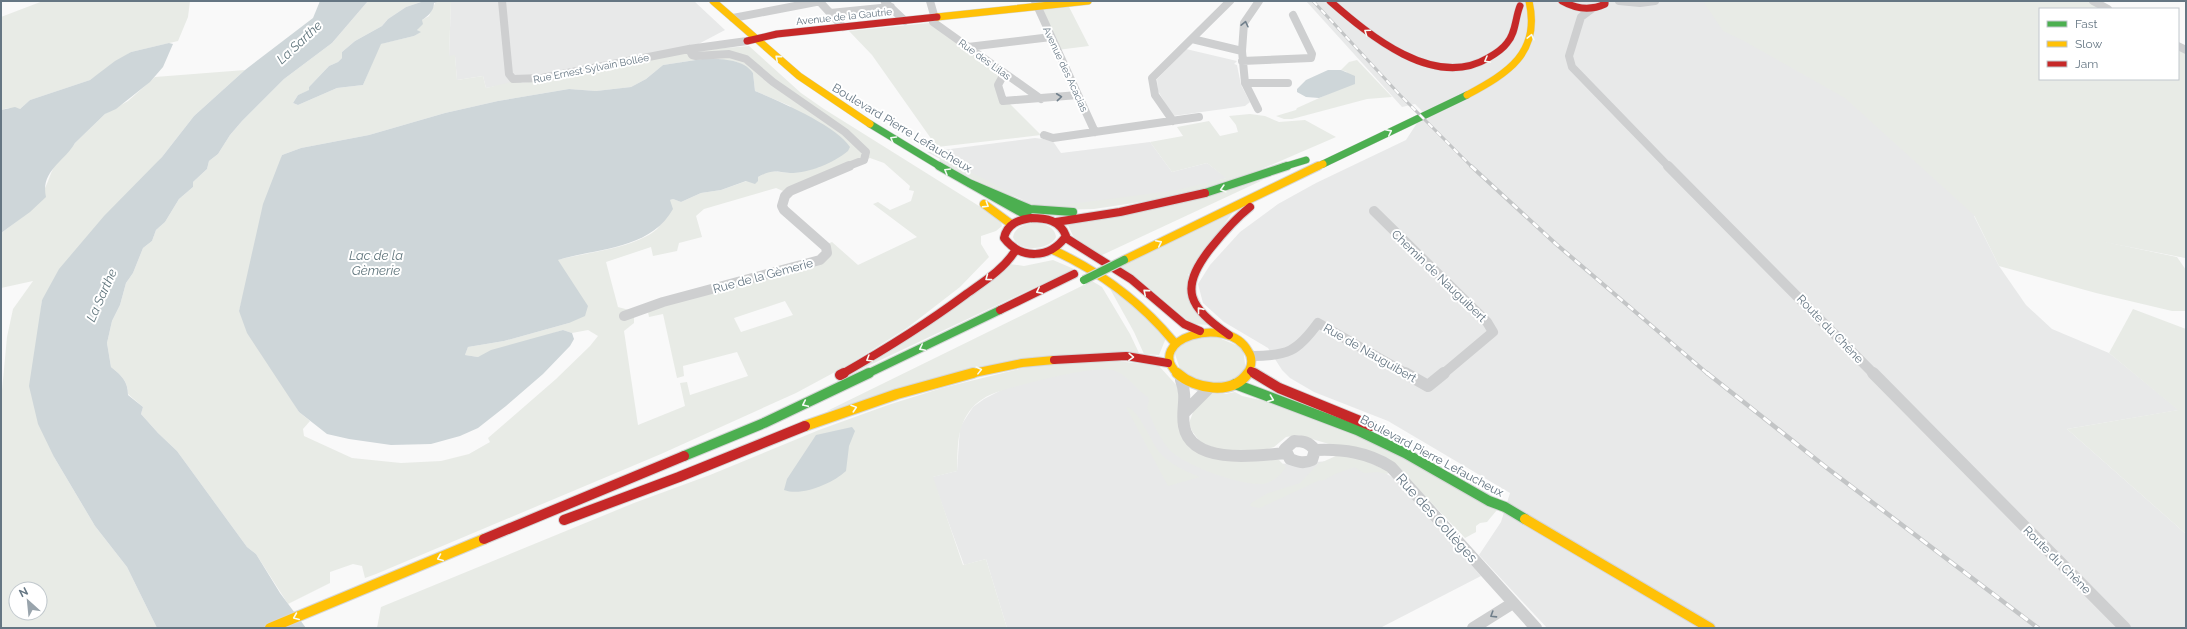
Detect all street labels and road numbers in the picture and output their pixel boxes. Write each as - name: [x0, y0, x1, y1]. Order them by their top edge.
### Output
- street label: Avenue de la Gautrie: [796, 6, 893, 27]
- street label: Avenue des Acacias: [1041, 25, 1090, 114]
- street label: Rue des Lilas: [957, 37, 1013, 82]
- street label: Rue Ernest Sylvain Bollée: [532, 52, 650, 85]
- street label: Boulevard Pierre Lefaucheux: [830, 81, 974, 175]
- street label: Chemin de Nauguibert: [1389, 227, 1489, 325]
- street label: Rue de la Gèmerie: [711, 256, 815, 296]
- street label: Route du Chêne: [1794, 292, 1866, 366]
- street label: Rue de Nauguibert: [1321, 321, 1419, 385]
- street label: Boulevard Pierre Lefaucheux: [1358, 412, 1506, 500]
- street label: Rue des Collèges: [1393, 470, 1481, 566]
- street label: Route du Chêne: [2020, 523, 2094, 597]

